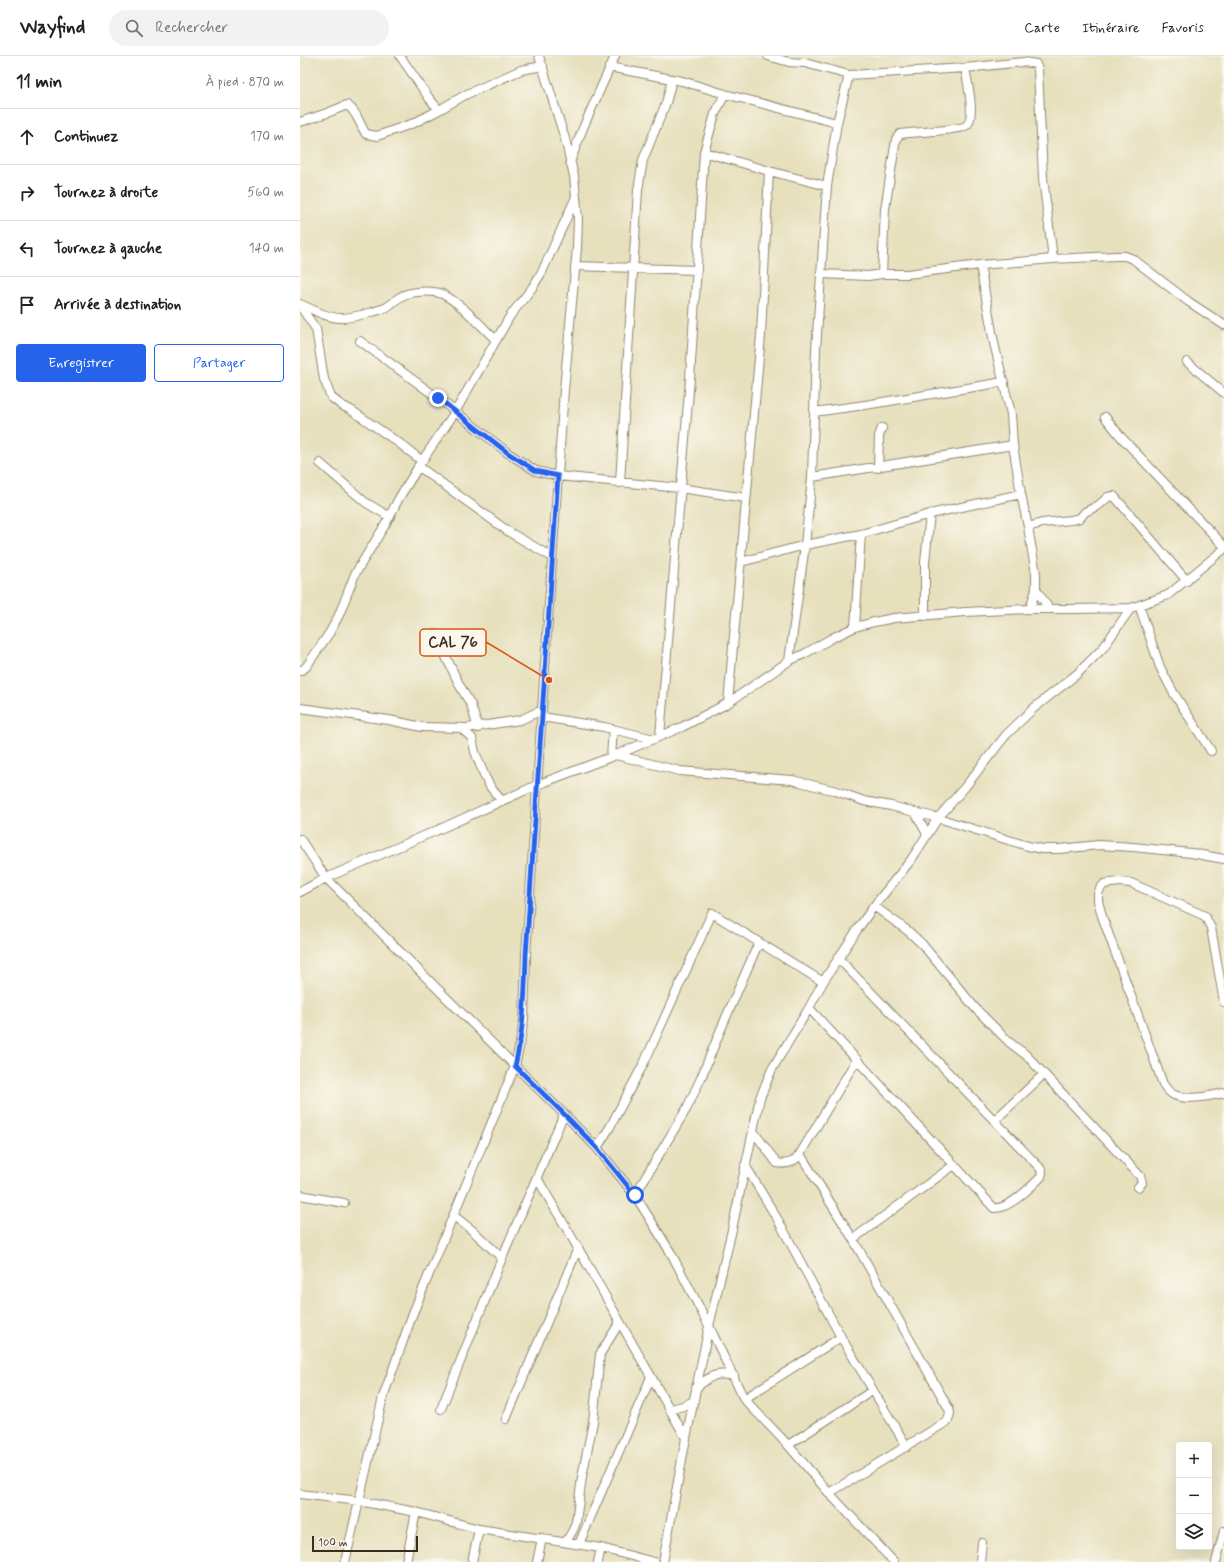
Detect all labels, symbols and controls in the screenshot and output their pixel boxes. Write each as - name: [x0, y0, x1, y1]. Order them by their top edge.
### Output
- search box: [109, 10, 389, 46]
- text: Wayfind: [20, 15, 85, 40]
- icon: search: [123, 17, 145, 39]
- text: Rechercher: [155, 18, 228, 38]
- text: Carte: [1024, 19, 1060, 37]
- text: Itinéraire: [1082, 19, 1139, 37]
- text: Favoris: [1161, 19, 1204, 37]
- text: 11 min: [16, 71, 62, 93]
- text: À pied · 870 m: [206, 74, 284, 91]
- icon: ahead: [16, 126, 38, 148]
- text: Continuez: [54, 127, 118, 147]
- text: 170 m: [250, 128, 284, 145]
- icon: right: [16, 182, 38, 204]
- text: Tournez à droite: [54, 183, 158, 203]
- text: 560 m: [247, 184, 284, 201]
- icon: left: [16, 238, 38, 260]
- text: Tournez à gauche: [54, 239, 162, 259]
- text: 140 m: [249, 240, 284, 257]
- icon: arrive: [16, 294, 38, 316]
- text: Arrivée à destination: [54, 295, 181, 315]
- button: Enregistrer: [16, 344, 146, 382]
- button: Partager: [154, 344, 284, 382]
- route end: [429, 389, 447, 407]
- callout: CAL 76: [420, 629, 486, 656]
- text: CAL 76: [428, 633, 478, 653]
- route start: [626, 1186, 644, 1204]
- map controls: [1176, 1442, 1212, 1550]
- button: +: [1176, 1442, 1212, 1478]
- button: −: [1176, 1478, 1212, 1514]
- button: layers: [1176, 1514, 1212, 1550]
- scale bar: [312, 1534, 418, 1553]
- text: 100 m: [318, 1536, 348, 1550]

